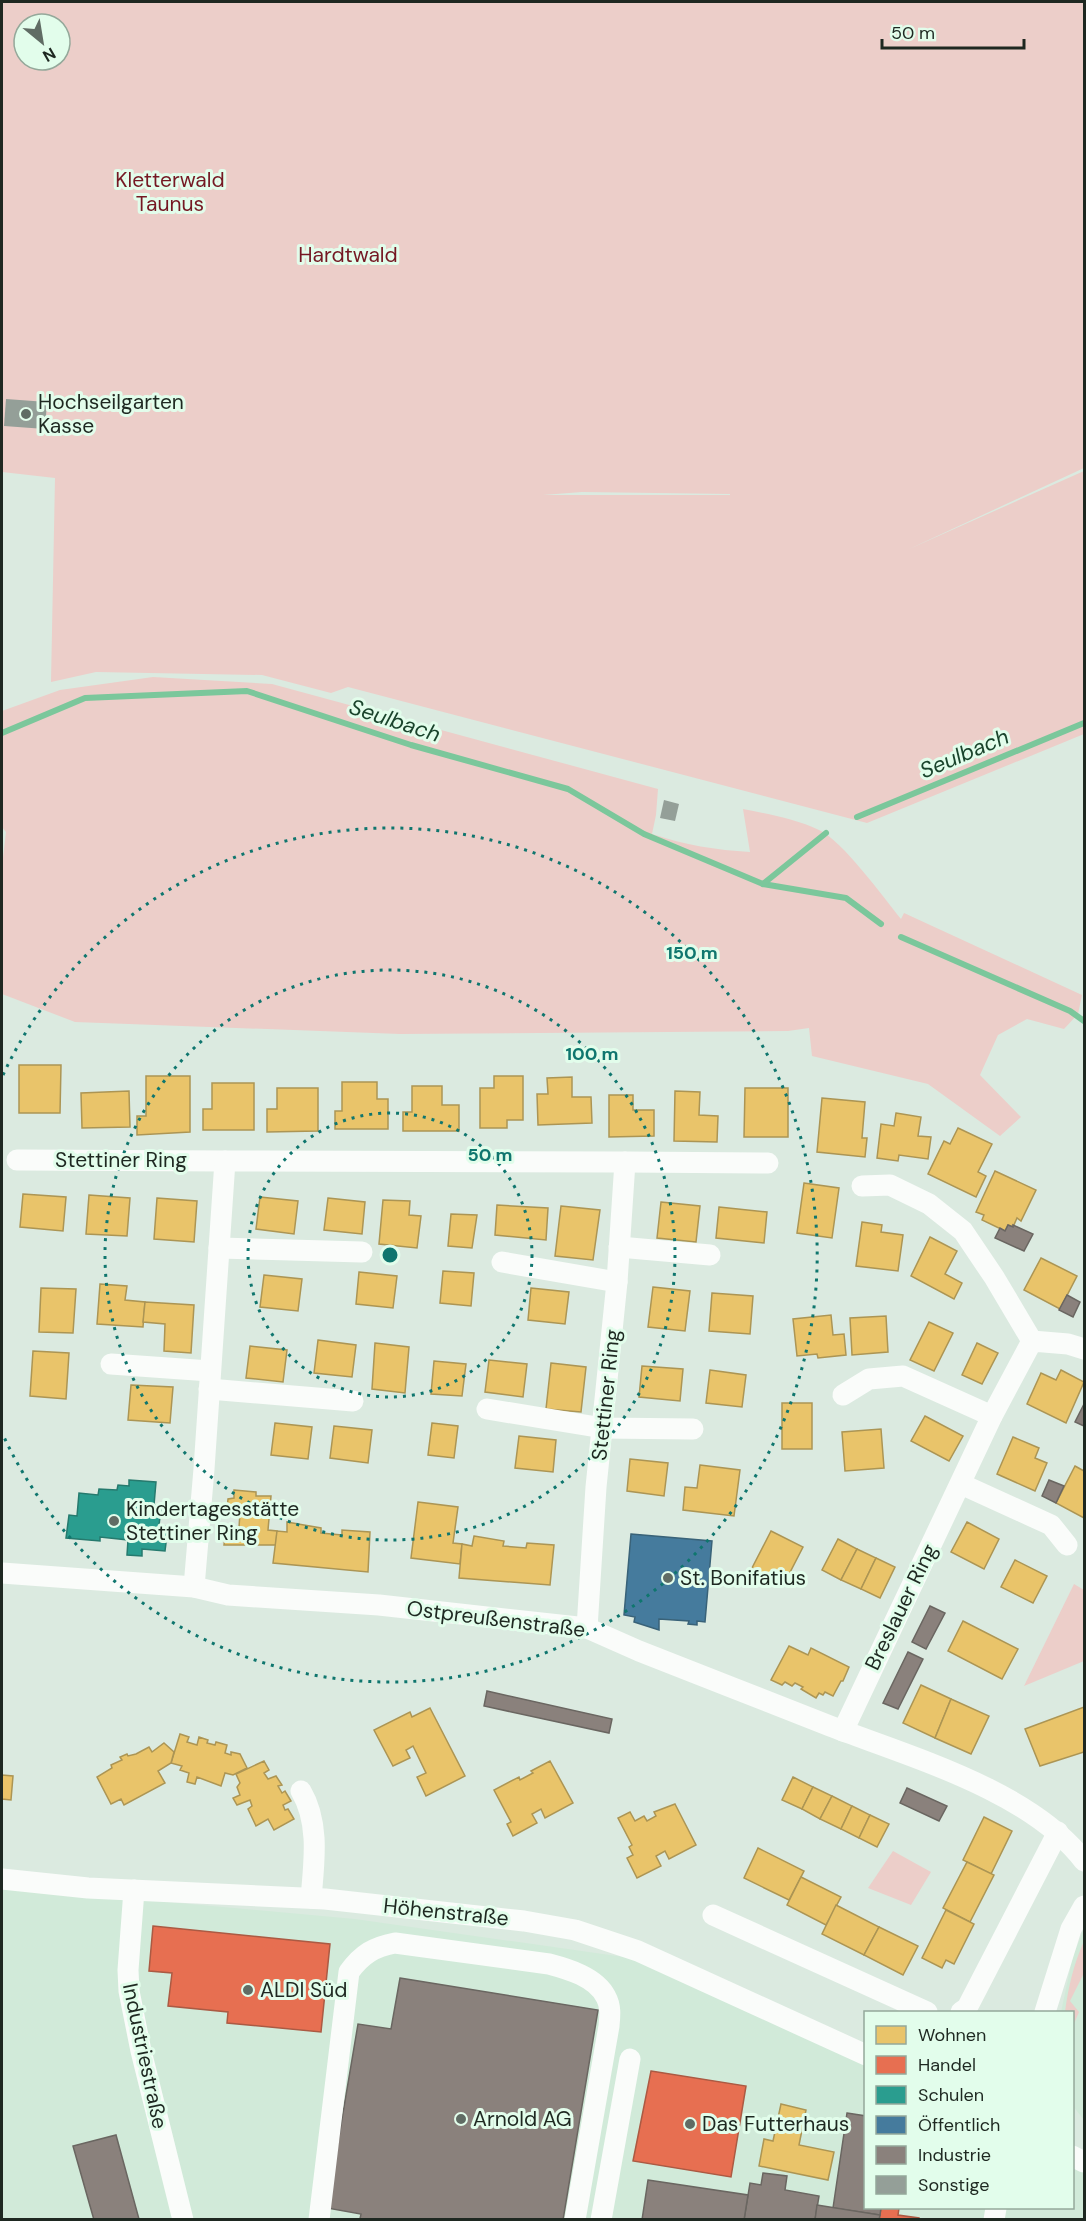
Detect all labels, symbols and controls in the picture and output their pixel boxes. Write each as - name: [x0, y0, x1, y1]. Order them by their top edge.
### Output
- north arrow: [12, 12, 72, 72]
- scale bar: [882, 12, 1024, 50]
- text: 50 m: [891, 21, 935, 45]
- text: N: [39, 43, 60, 67]
- park label: Kletterwald Taunus: [115, 166, 225, 218]
- park label: Hardtwald: [298, 241, 398, 269]
- place label: Hochseilgarten Kasse: [38, 388, 184, 440]
- marker: Hochseilgarten Kasse: [19, 407, 33, 421]
- water label: Seulbach: [346, 692, 444, 749]
- water label: Seulbach: [915, 722, 1013, 785]
- text: 150 m: [666, 941, 718, 965]
- text: 100 m: [565, 1042, 619, 1066]
- text: 50 m: [467, 1143, 513, 1167]
- street label: Stettiner Ring: [55, 1146, 187, 1174]
- centre of rings: [380, 1245, 400, 1265]
- street label: Stettiner Ring: [585, 1328, 627, 1462]
- place label: Kindertagesstätte Stettiner Ring: [126, 1495, 299, 1547]
- marker: Kindertagesstätte Stettiner Ring: [107, 1514, 121, 1528]
- street label: Breslauer Ring: [858, 1539, 944, 1675]
- place label: St. Bonifatius: [680, 1564, 806, 1592]
- marker: St. Bonifatius: [661, 1571, 675, 1585]
- street label: Ostpreußenstraße: [405, 1594, 587, 1644]
- street label: Höhenstraße: [382, 1891, 510, 1933]
- place label: ALDI Süd: [260, 1976, 347, 2004]
- street label: Industriestraße: [116, 1981, 174, 2131]
- marker: ALDI Süd: [241, 1983, 255, 1997]
- legend: [864, 2011, 1074, 2209]
- text: Wohnen: [918, 2023, 986, 2047]
- text: Handel: [918, 2053, 976, 2077]
- text: Schulen: [918, 2083, 984, 2107]
- place label: Arnold AG: [473, 2105, 572, 2133]
- place label: Das Futterhaus: [702, 2110, 849, 2138]
- marker: Arnold AG: [454, 2112, 468, 2126]
- text: Öffentlich: [918, 2113, 1000, 2137]
- marker: Das Futterhaus: [683, 2117, 697, 2131]
- text: Industrie: [918, 2143, 991, 2167]
- text: Sonstige: [918, 2173, 989, 2197]

